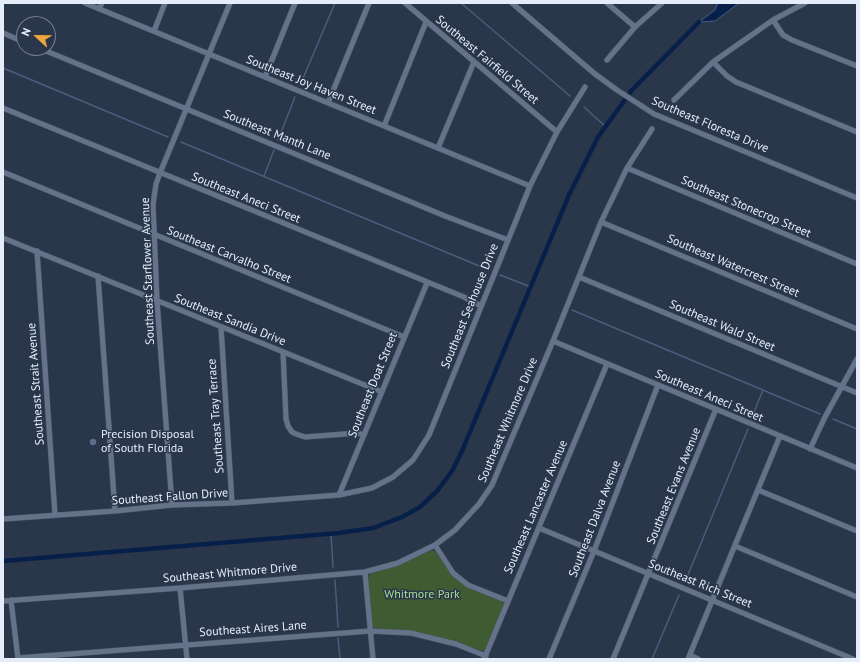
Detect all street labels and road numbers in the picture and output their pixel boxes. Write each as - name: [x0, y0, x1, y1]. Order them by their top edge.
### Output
- street label: Southeast Fairfield Street: [433, 13, 541, 107]
- street label: Southeast Joy Haven Street: [244, 52, 378, 118]
- street label: Southeast Floresta Drive: [649, 94, 771, 156]
- street label: Southeast Manth Lane: [221, 107, 333, 163]
- street label: Southeast Aneci Street: [189, 170, 303, 226]
- street label: Southeast Stonecrop Street: [679, 173, 813, 241]
- street label: Southeast Starflower Avenue: [138, 197, 158, 345]
- street label: Southeast Carvalho Street: [165, 223, 293, 287]
- street label: Southeast Watercrest Street: [665, 232, 801, 300]
- street label: Southeast Seahouse Drive: [438, 241, 502, 371]
- street label: Southeast Sandia Drive: [172, 291, 288, 349]
- street label: Southeast Wald Street: [667, 297, 777, 355]
- street label: Southeast Strait Avenue: [25, 322, 47, 446]
- street label: Southeast Doat Street: [345, 330, 401, 440]
- street label: Southeast Whitmore Drive: [475, 355, 541, 485]
- street label: Southeast Tray Terrace: [205, 358, 227, 474]
- street label: Southeast Aneci Street: [653, 367, 765, 425]
- street label: Southeast Evans Avenue: [644, 425, 704, 547]
- street label: Southeast Lancaster Avenue: [501, 438, 571, 576]
- street label: Southeast Dalva Avenue: [566, 459, 624, 579]
- street label: Southeast Fallon Drive: [111, 486, 229, 508]
- street label: Southeast Rich Street: [646, 557, 754, 611]
- street label: Southeast Whitmore Drive: [162, 560, 298, 586]
- street label: Southeast Aires Lane: [199, 618, 307, 640]

